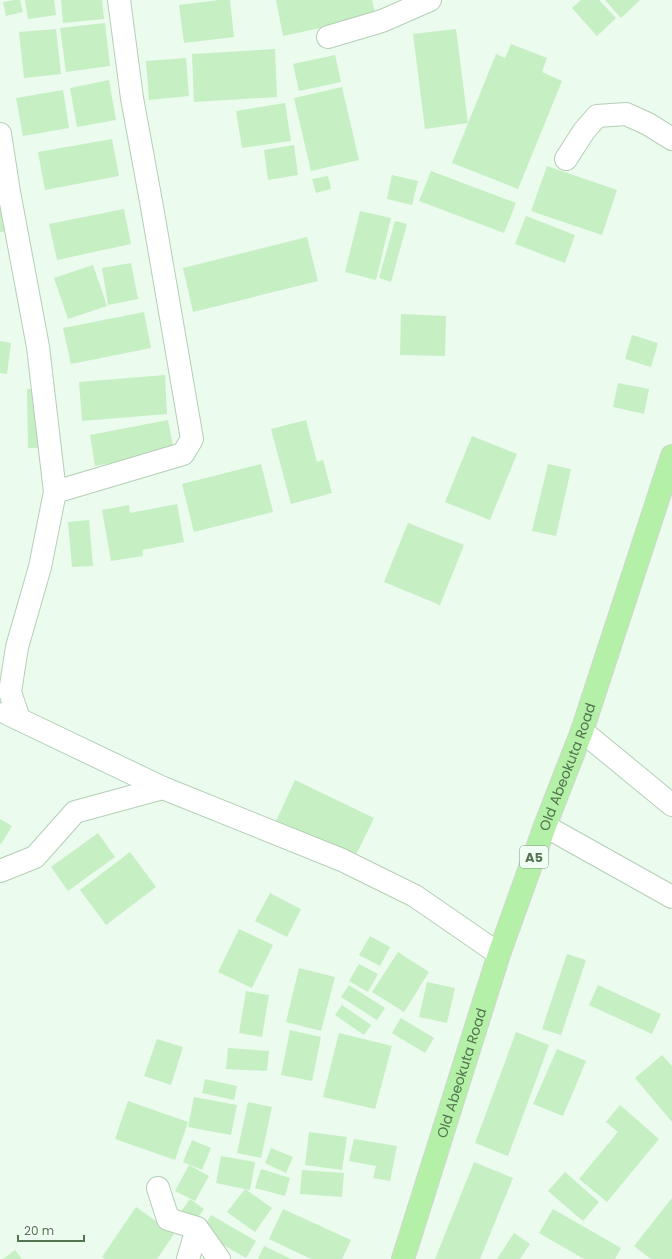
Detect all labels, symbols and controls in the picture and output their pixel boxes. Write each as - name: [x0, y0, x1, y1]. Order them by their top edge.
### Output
- street label: Old Abeokuta Road: [534, 700, 600, 834]
- road number: A5: [520, 846, 548, 868]
- street label: Old Abeokuta Road: [432, 1006, 491, 1140]
- scale bar: [18, 1217, 84, 1243]
- text: 20 m: [24, 1222, 54, 1239]

